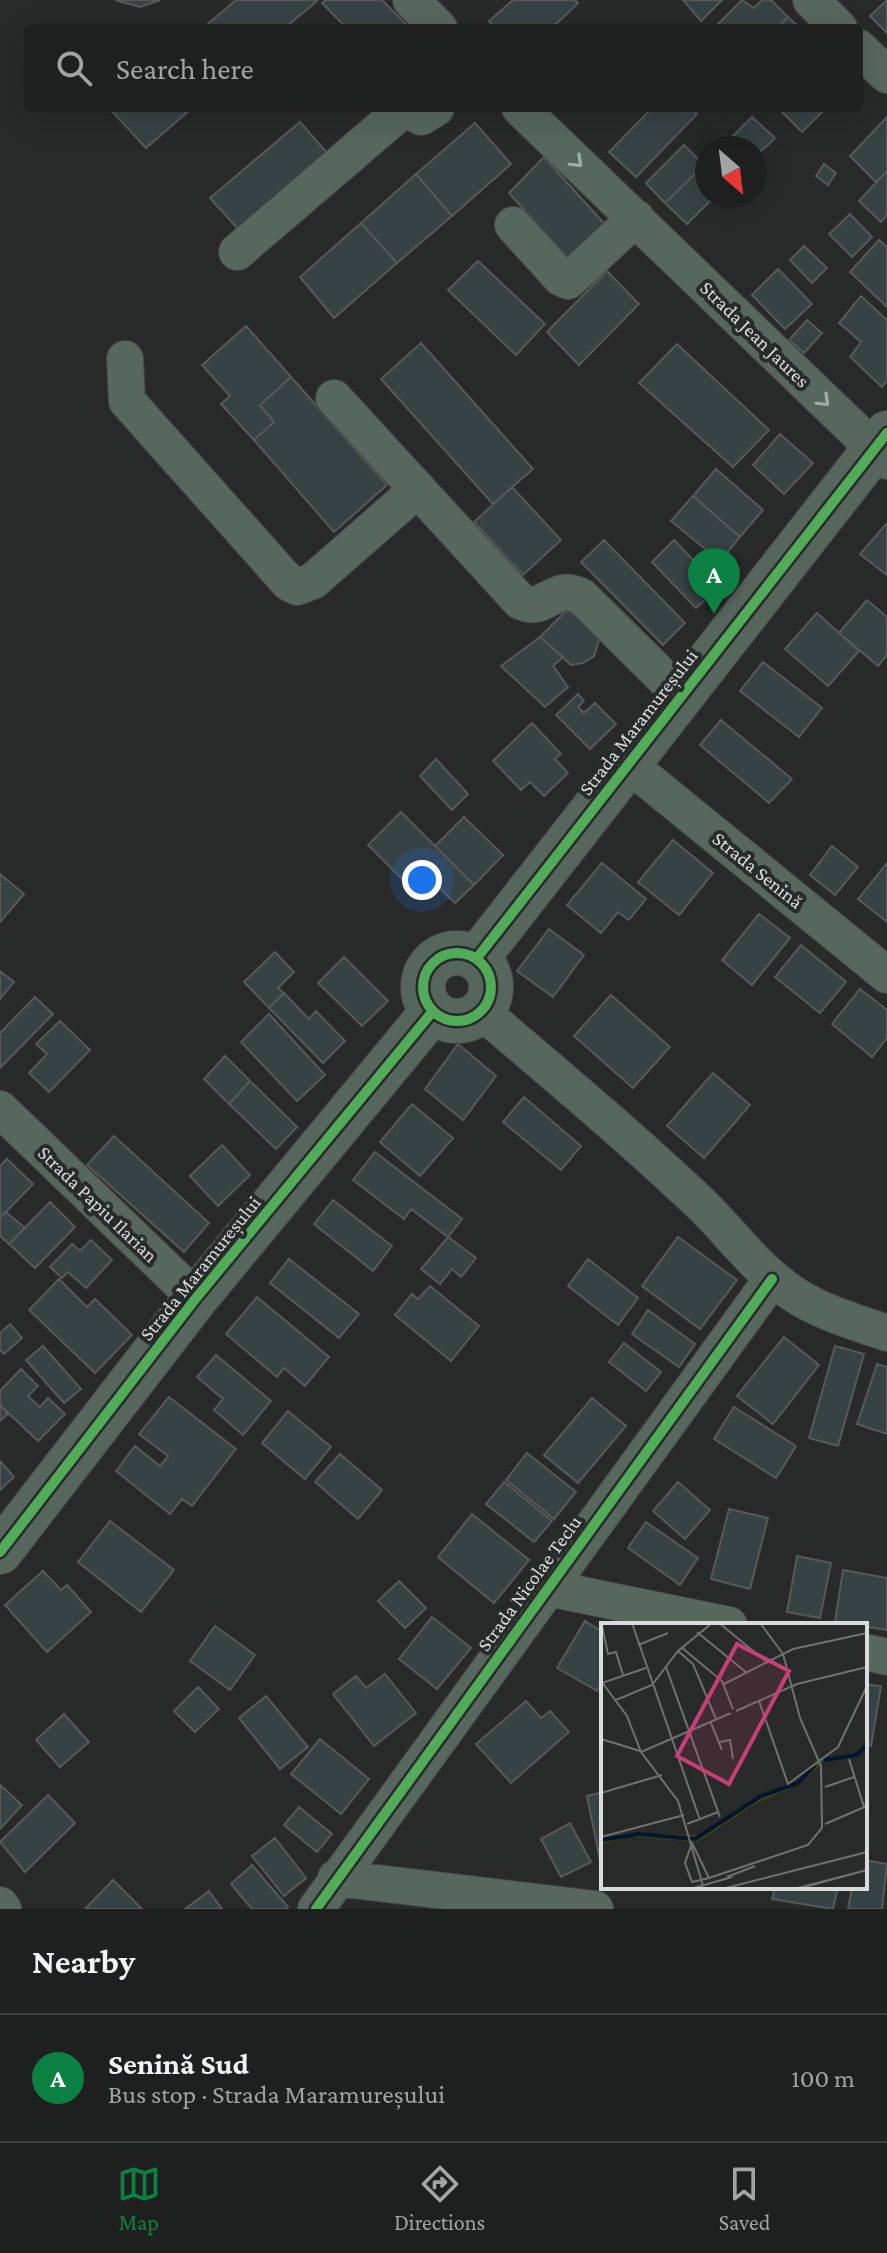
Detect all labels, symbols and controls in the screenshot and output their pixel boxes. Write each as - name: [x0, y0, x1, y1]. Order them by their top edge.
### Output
- search box: [24, 24, 863, 112]
- icon: search: [52, 46, 96, 90]
- text: Search here: [116, 52, 254, 85]
- north arrow: [695, 136, 767, 208]
- one-way arrow: [568, 152, 582, 167]
- street label: Strada Jean Jaures: [695, 276, 814, 392]
- one-way arrow: [815, 392, 829, 407]
- pin: A: [688, 548, 740, 614]
- street label: Strada Maramureșului: [574, 645, 703, 801]
- street label: Strada Senină: [708, 827, 808, 913]
- your location: [402, 860, 442, 900]
- street label: Strada Papiu Ilarian: [33, 1141, 162, 1268]
- street label: Strada Maramureșului: [135, 1192, 266, 1346]
- street label: Strada Nicolae Teclu: [472, 1511, 586, 1655]
- inset map: [601, 1623, 867, 1889]
- text: Nearby: [32, 1943, 135, 1980]
- text: Senină Sud: [108, 2047, 249, 2080]
- text: A: [50, 2064, 66, 2093]
- text: 100 m: [791, 2064, 855, 2093]
- text: Bus stop · Strada Maramureșului: [108, 2080, 445, 2109]
- tab: Map: [117, 2162, 161, 2235]
- tab: Directions: [394, 2162, 485, 2235]
- tab: Saved: [719, 2162, 770, 2235]

